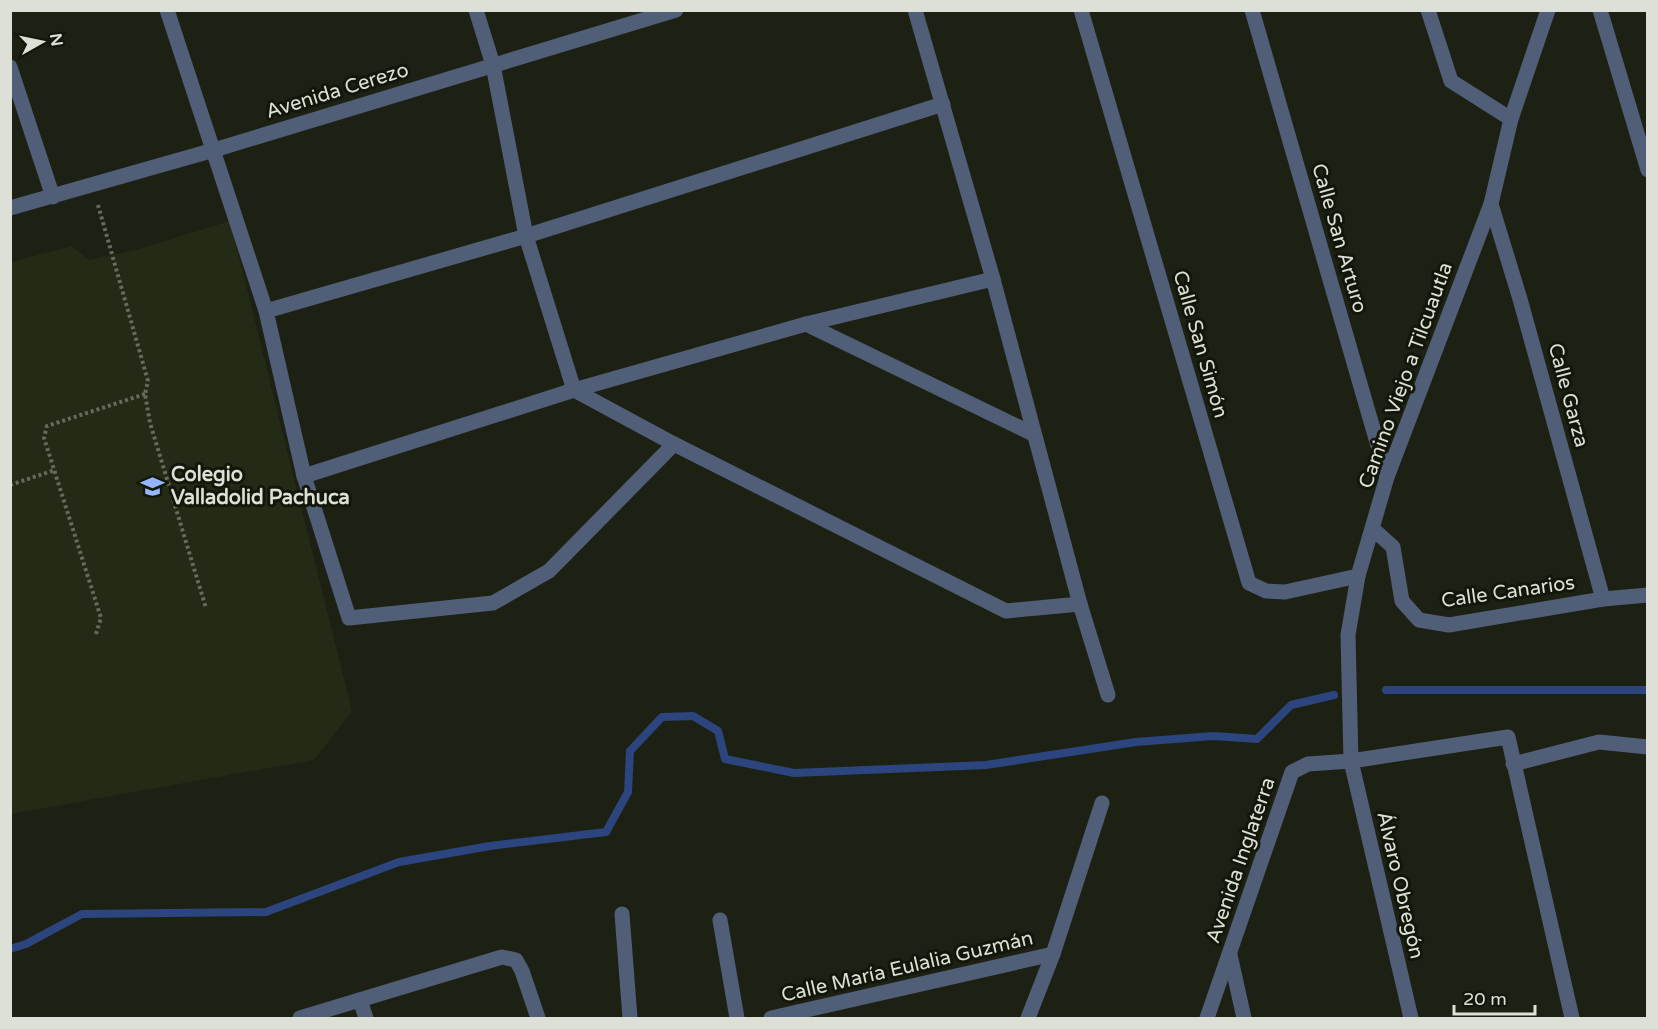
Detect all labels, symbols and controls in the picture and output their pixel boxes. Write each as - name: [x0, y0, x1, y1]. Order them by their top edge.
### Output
- north arrow: [12, 12, 72, 72]
- text: N: [45, 32, 67, 48]
- street label: Avenida Cerezo: [263, 58, 412, 124]
- street label: Calle San Arturo: [1306, 161, 1372, 316]
- street label: Camino Viejo a Tilcuautla: [1354, 259, 1458, 492]
- street label: Calle San Simón: [1168, 268, 1233, 421]
- street label: Calle Garza: [1543, 341, 1593, 450]
- place label: Colegio Valladolid Pachuca: [171, 463, 350, 510]
- school or university icon: Colegio Valladolid Pachuca: [140, 473, 166, 499]
- street label: Calle Canarios: [1440, 571, 1576, 613]
- street label: Avenida Inglaterra: [1201, 774, 1281, 946]
- street label: Álvaro Obregón: [1371, 809, 1430, 961]
- street label: Calle María Eulalia Guzmán: [779, 926, 1035, 1008]
- scale bar: [1454, 978, 1535, 1016]
- text: 20 m: [1463, 988, 1507, 1010]

